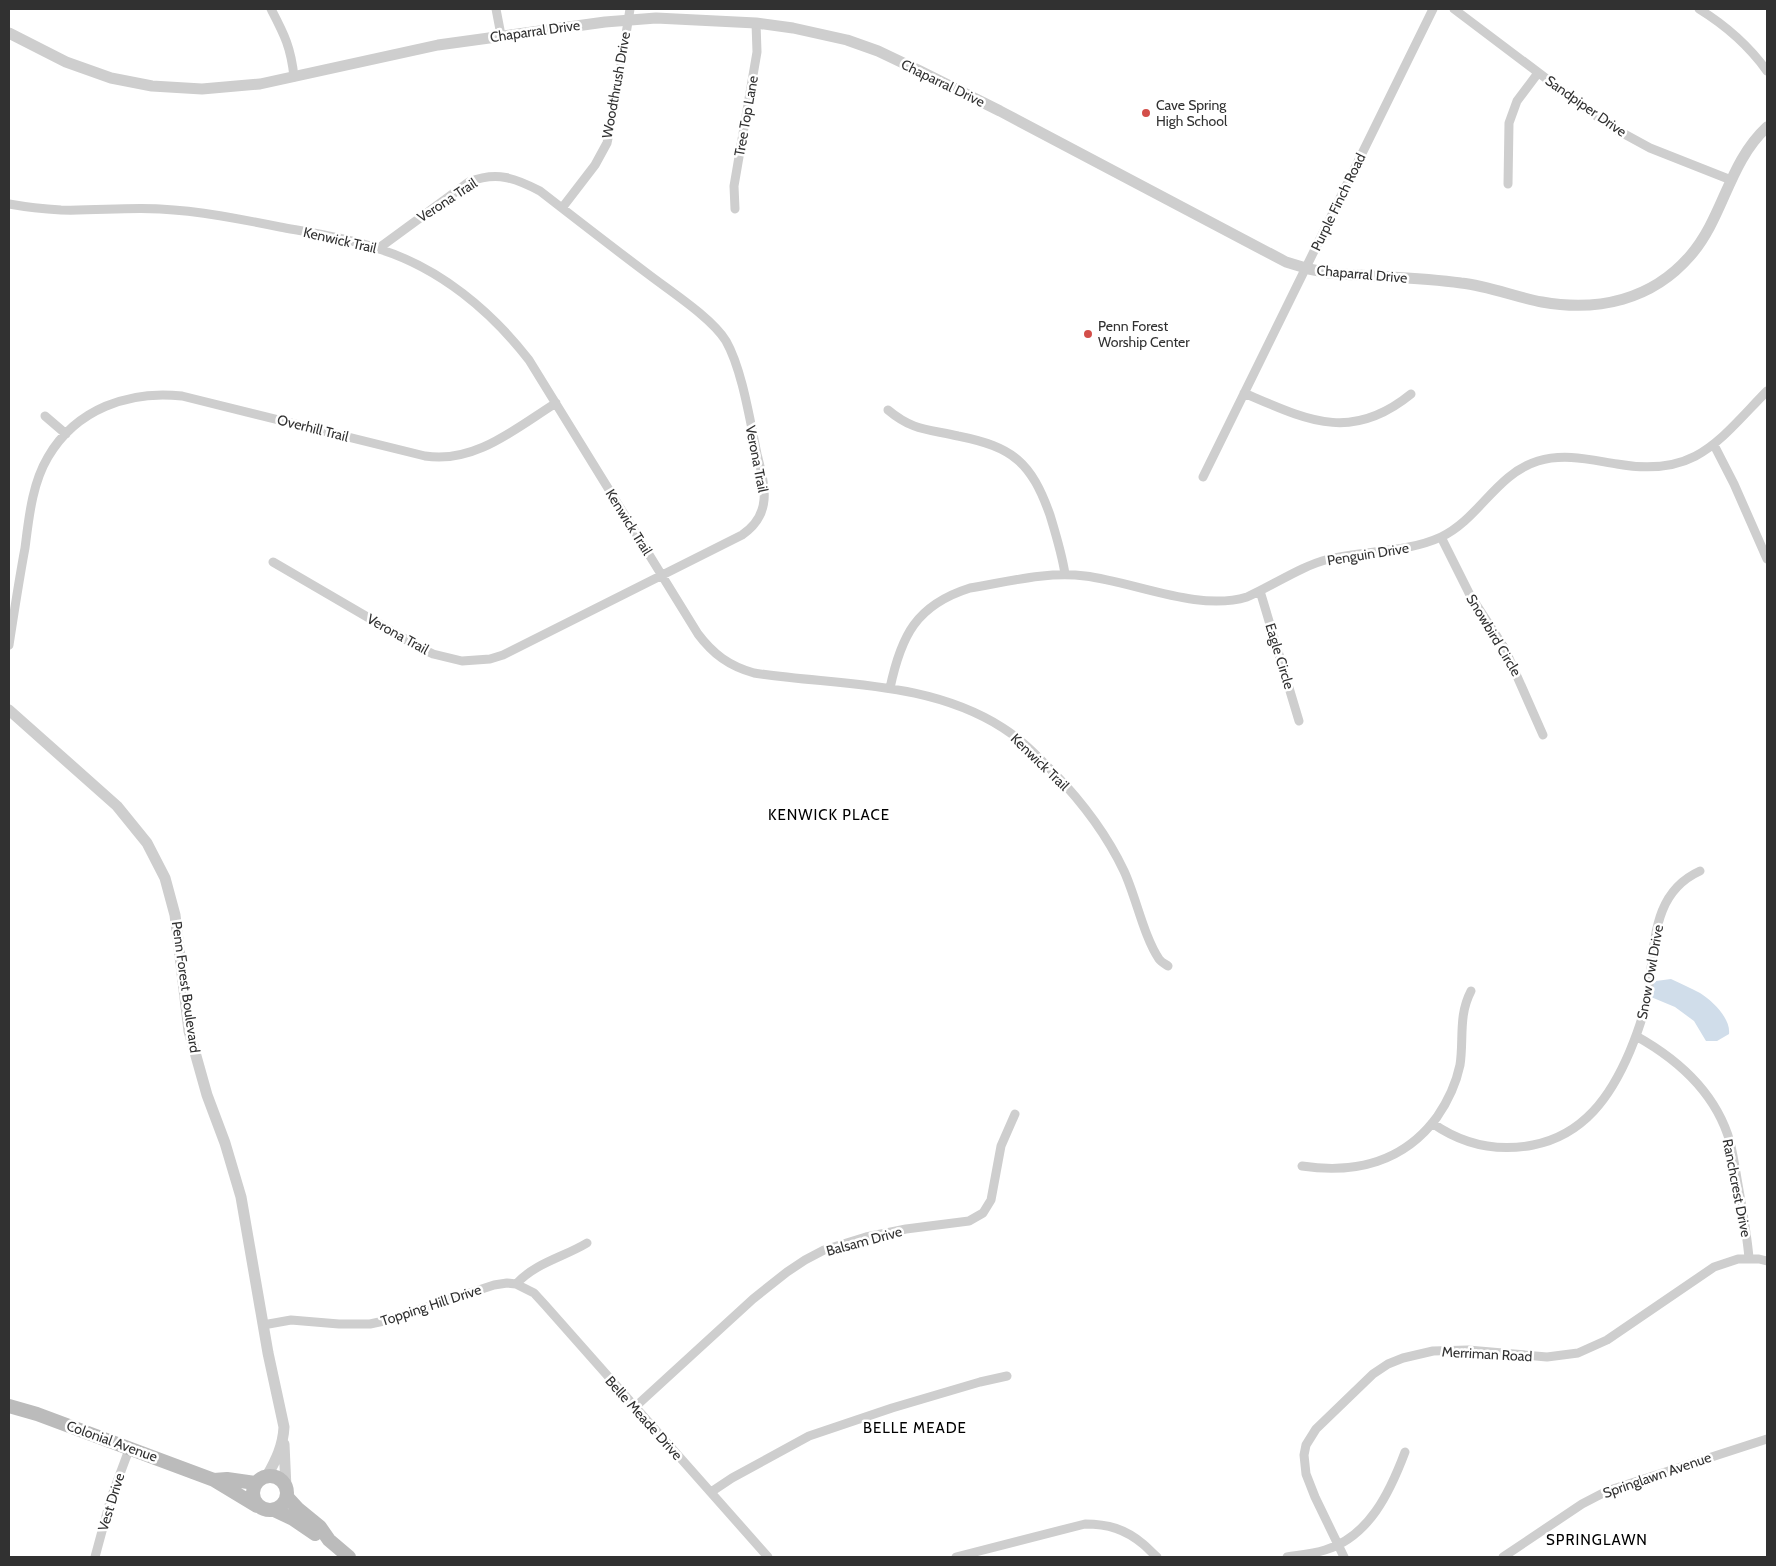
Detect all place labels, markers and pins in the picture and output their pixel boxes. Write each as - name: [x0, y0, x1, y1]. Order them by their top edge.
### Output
- place label: Cave Spring High School: [1156, 96, 1228, 130]
- marker: Cave Spring High School: [1140, 107, 1152, 119]
- place label: Penn Forest Worship Center: [1098, 317, 1190, 351]
- marker: Penn Forest Worship Center: [1082, 328, 1094, 340]

